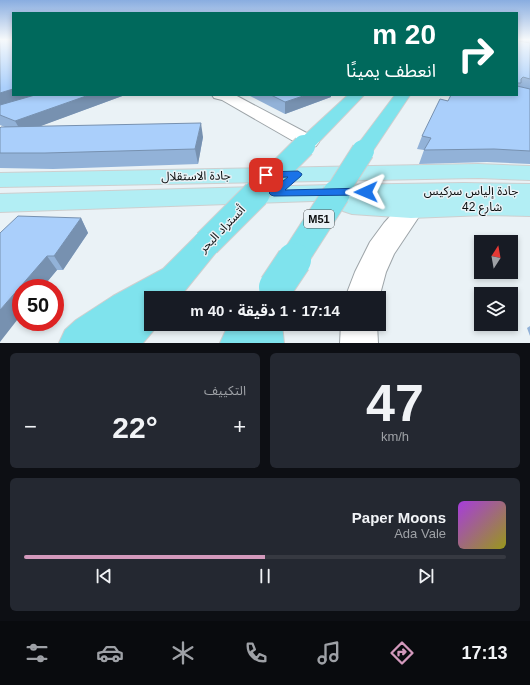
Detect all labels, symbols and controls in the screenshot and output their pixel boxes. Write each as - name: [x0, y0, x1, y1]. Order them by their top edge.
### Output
- text: 20 m: [372, 19, 436, 50]
- icon: right: [450, 28, 502, 80]
- text: انعطف يمينًا: [346, 61, 436, 81]
- pin: [249, 158, 283, 192]
- icon: arrive: [255, 164, 277, 186]
- street label: جادة الاستقلال: [161, 168, 231, 184]
- position arrow: [345, 171, 387, 213]
- street label: جادة إلياس سركيس: [424, 184, 518, 199]
- street label: شارع 42: [462, 200, 502, 216]
- street label: أتستراد البحر: [195, 202, 248, 256]
- road number: M51: [304, 210, 334, 228]
- north arrow: [474, 235, 518, 279]
- map controls: [474, 235, 518, 331]
- speed limit sign: 50: [12, 279, 64, 331]
- button: layers: [474, 287, 518, 331]
- text: 17:14 · 1 دقيقة · 40 m: [190, 302, 340, 319]
- text: 47: [366, 374, 424, 432]
- text: التكييف: [204, 383, 246, 398]
- text: 22°: [112, 411, 158, 444]
- text: −: [24, 414, 37, 439]
- text: +: [233, 414, 246, 439]
- text: km/h: [381, 429, 409, 444]
- text: Paper Moons: [352, 509, 446, 526]
- text: Ada Vale: [394, 526, 446, 541]
- icon: previous: [93, 565, 115, 587]
- icon: pause: [254, 565, 276, 587]
- icon: next: [415, 565, 437, 587]
- icon: filters: [23, 639, 51, 667]
- icon: car: [96, 639, 124, 667]
- icon: climate: [169, 639, 197, 667]
- icon: phone: [242, 639, 270, 667]
- icon: music: [315, 639, 343, 667]
- icon: directions: [388, 639, 416, 667]
- text: 17:13: [461, 643, 507, 663]

